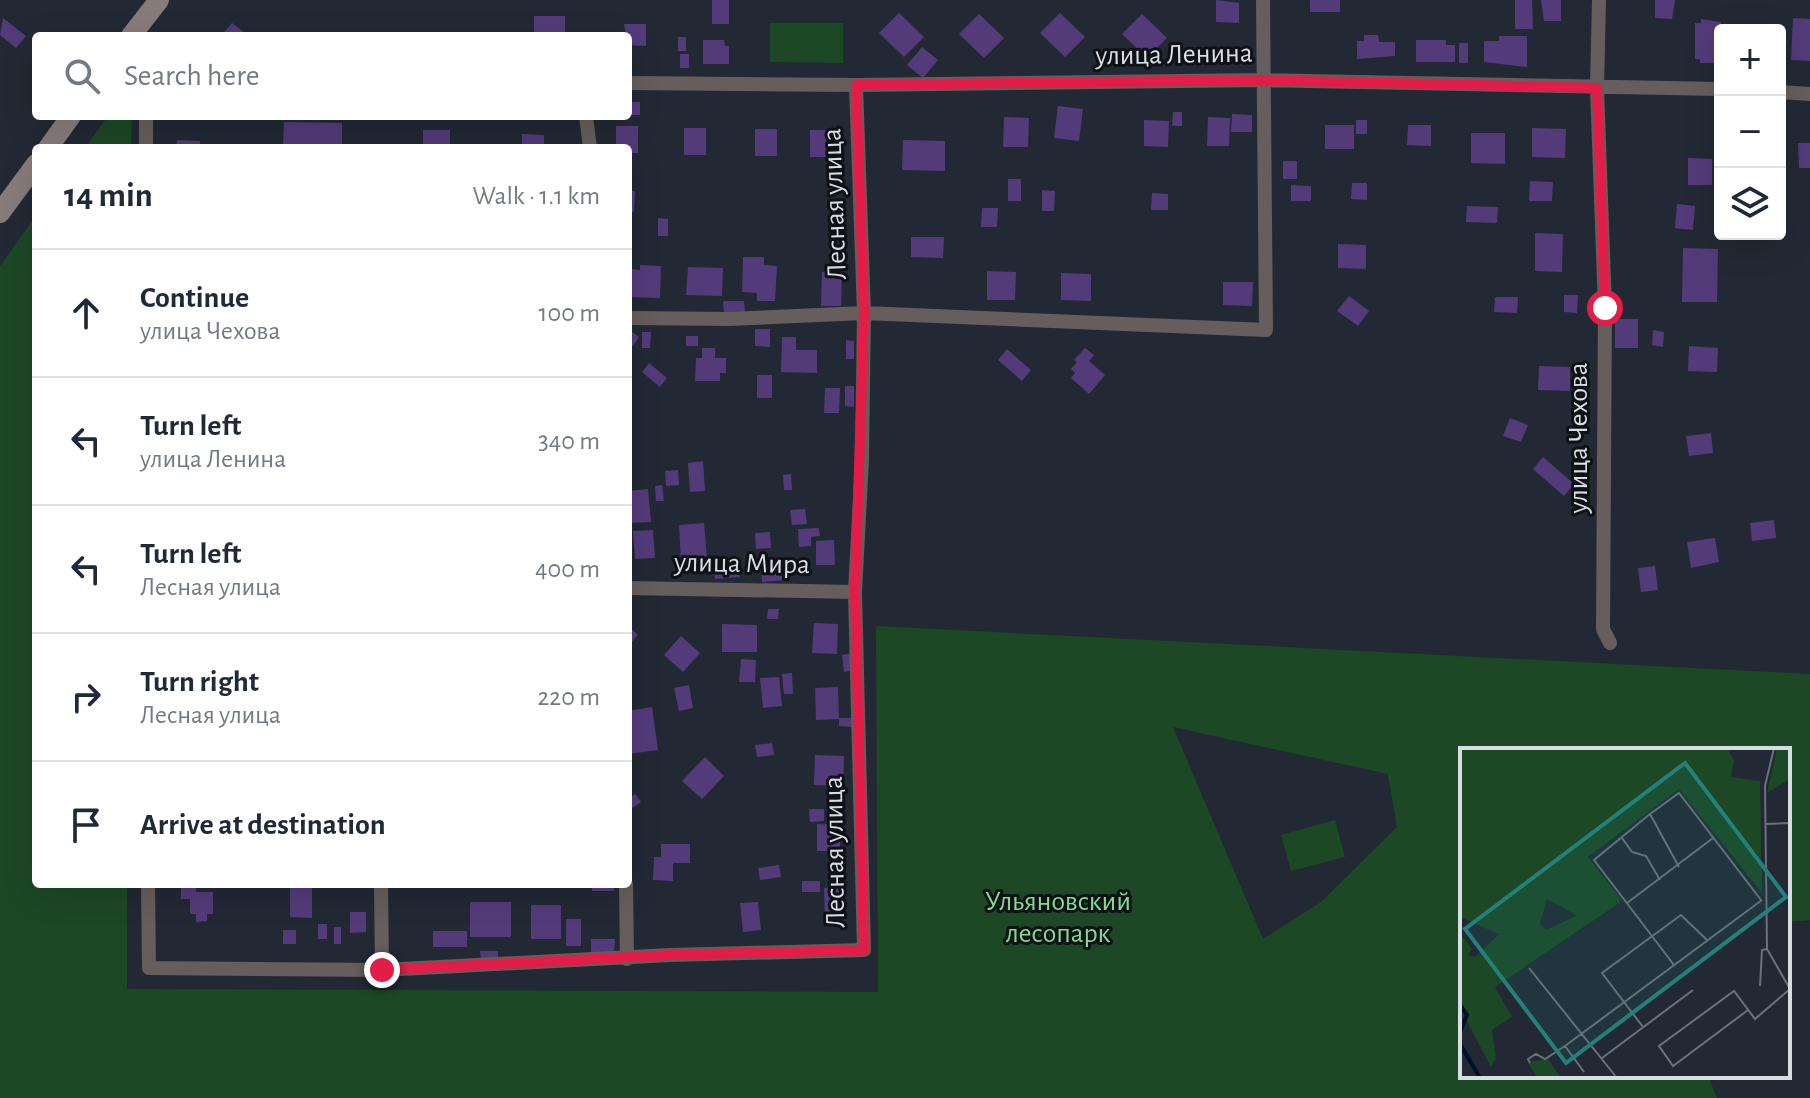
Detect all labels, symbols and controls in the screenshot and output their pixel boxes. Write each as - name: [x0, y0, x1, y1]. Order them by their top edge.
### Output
- map controls: [1714, 24, 1786, 240]
- button: +: [1714, 24, 1786, 96]
- search box: [32, 32, 632, 120]
- street label: улица Ленина: [1094, 40, 1253, 70]
- icon: search: [60, 54, 104, 98]
- text: Search here: [124, 61, 260, 91]
- button: −: [1714, 96, 1786, 168]
- street label: Лесная улица: [818, 127, 852, 280]
- button: layers: [1714, 168, 1786, 240]
- text: 14 min: [64, 179, 153, 213]
- text: Walk · 1.1 km: [473, 183, 600, 209]
- text: Continue: [140, 283, 249, 313]
- route start: [1587, 290, 1623, 326]
- icon: ahead: [64, 291, 108, 335]
- text: 100 m: [539, 300, 600, 326]
- text: улица Чехова: [140, 318, 280, 344]
- street label: улица Чехова: [1565, 362, 1593, 515]
- text: Turn left: [140, 411, 241, 441]
- icon: left: [64, 419, 108, 463]
- text: 340 m: [538, 428, 600, 454]
- text: улица Ленина: [140, 446, 286, 472]
- text: Turn left: [140, 539, 241, 569]
- icon: left: [64, 547, 108, 591]
- street label: улица Мира: [673, 549, 810, 579]
- text: 400 m: [535, 556, 600, 582]
- text: Лесная улица: [140, 574, 281, 600]
- text: Turn right: [140, 667, 259, 697]
- icon: right: [64, 675, 108, 719]
- text: 220 m: [538, 684, 600, 710]
- text: Лесная улица: [140, 702, 281, 728]
- inset map: [1460, 748, 1790, 1078]
- street label: Лесная улица: [820, 776, 850, 928]
- icon: arrive: [64, 803, 108, 847]
- text: Arrive at destination: [140, 810, 386, 840]
- park label: Ульяновский лесопарк: [985, 888, 1131, 948]
- route end: [364, 952, 400, 988]

